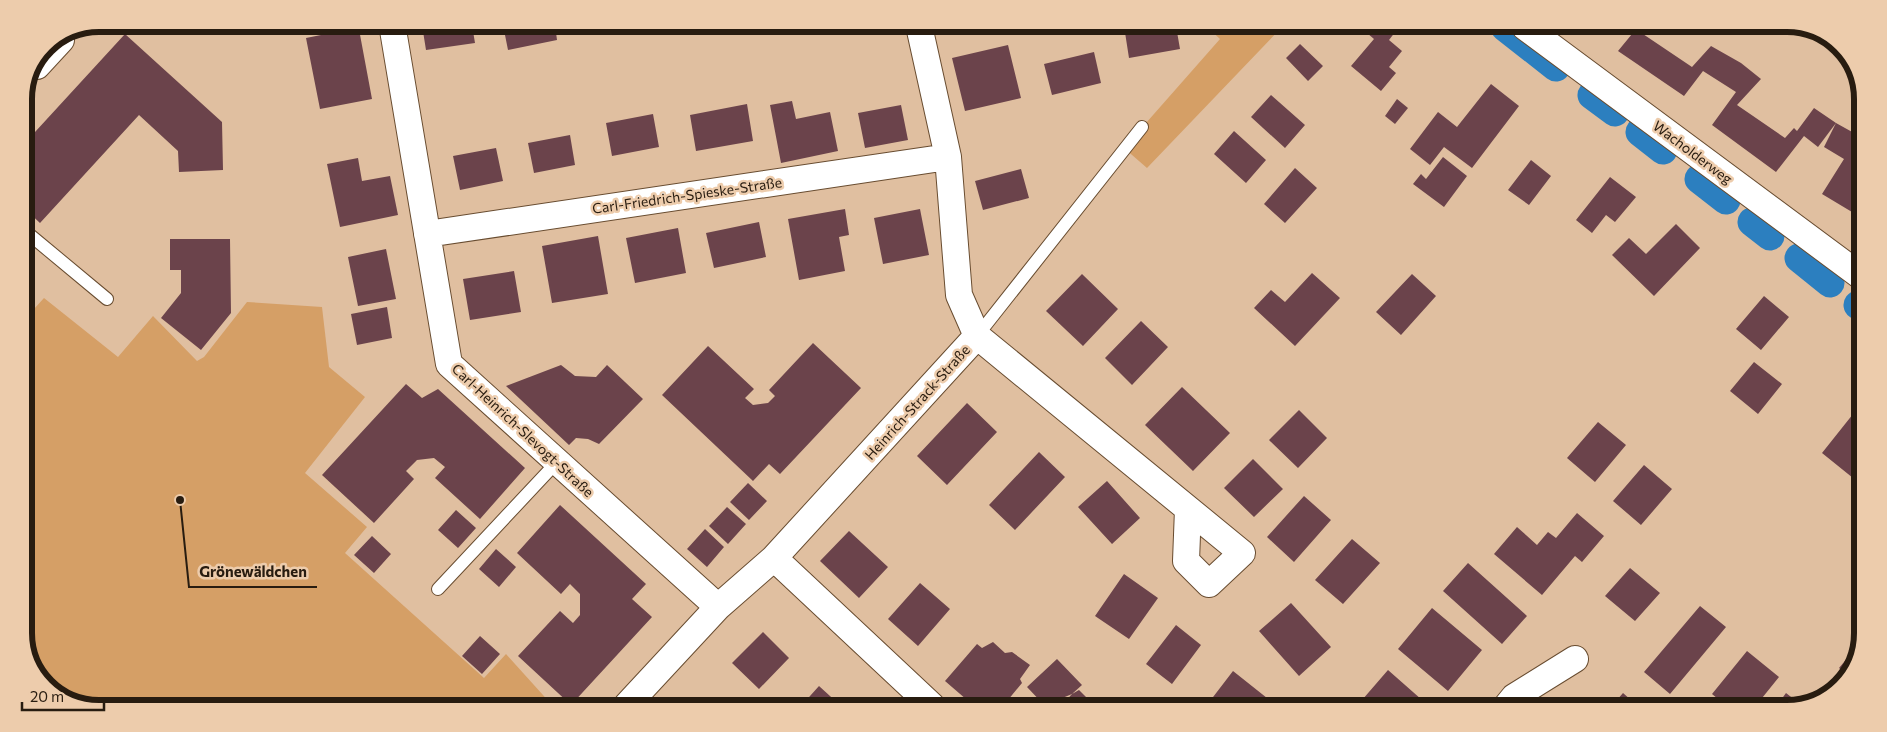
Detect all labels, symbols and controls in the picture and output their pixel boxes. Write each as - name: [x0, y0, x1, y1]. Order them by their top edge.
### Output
- street label: Wacholderweg: [1650, 117, 1736, 188]
- street label: Carl-Friedrich-Spieske-Straße: [591, 173, 783, 217]
- street label: Heinrich-Strack-Straße: [861, 341, 973, 463]
- street label: Carl-Heinrich-Slevogt-Straße: [449, 360, 597, 500]
- callout: Grönewäldchen: [189, 557, 317, 587]
- text: Grönewäldchen: [199, 562, 307, 580]
- scale bar: [22, 680, 105, 712]
- text: 20 m: [30, 687, 64, 705]

